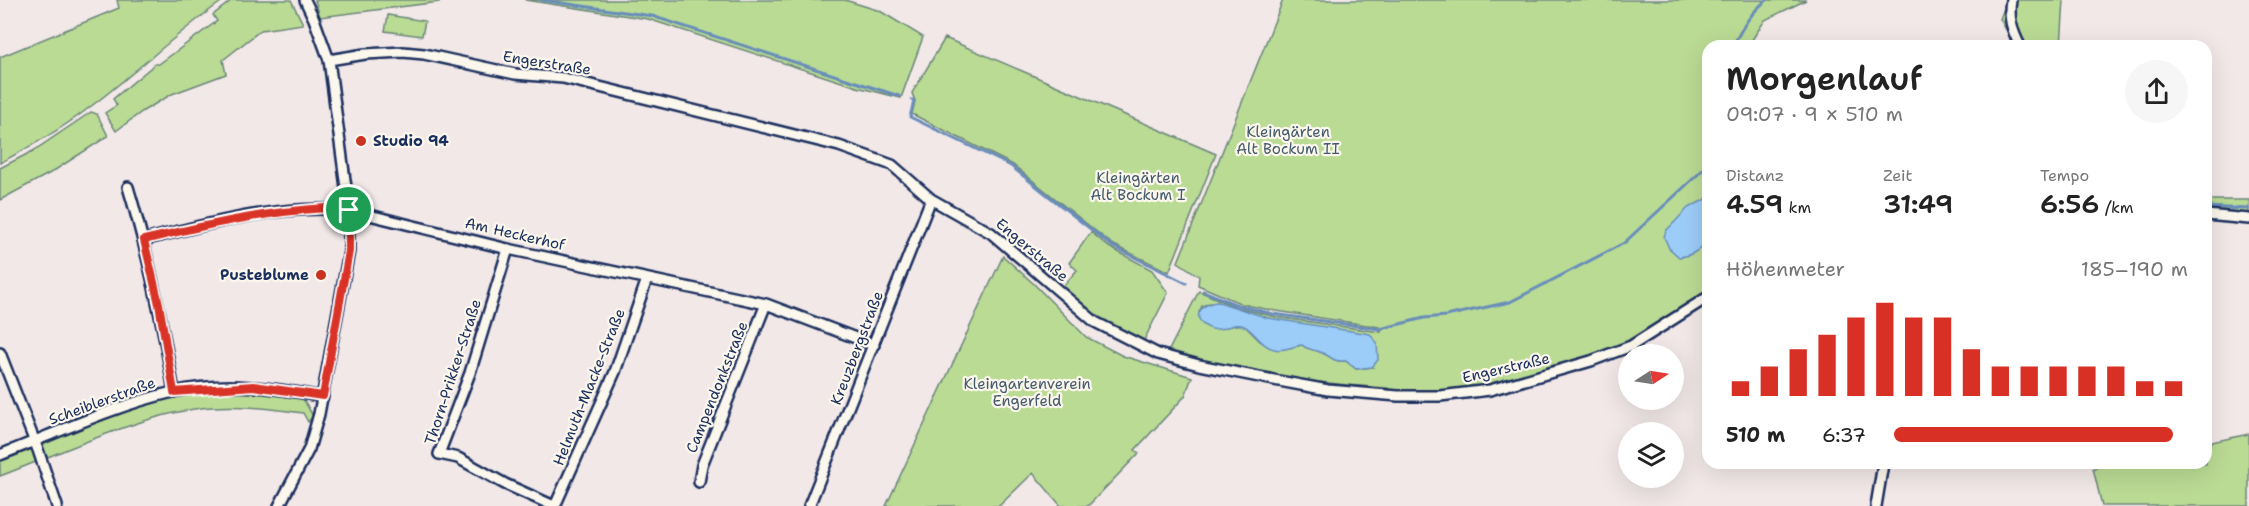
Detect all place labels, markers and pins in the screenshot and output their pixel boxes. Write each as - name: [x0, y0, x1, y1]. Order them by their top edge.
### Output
- place label: Studio 94: [373, 131, 449, 151]
- marker: Studio 94: [354, 134, 368, 148]
- pin: [323, 184, 374, 235]
- place label: Pusteblume: [220, 265, 309, 285]
- marker: Pusteblume: [314, 268, 328, 282]

